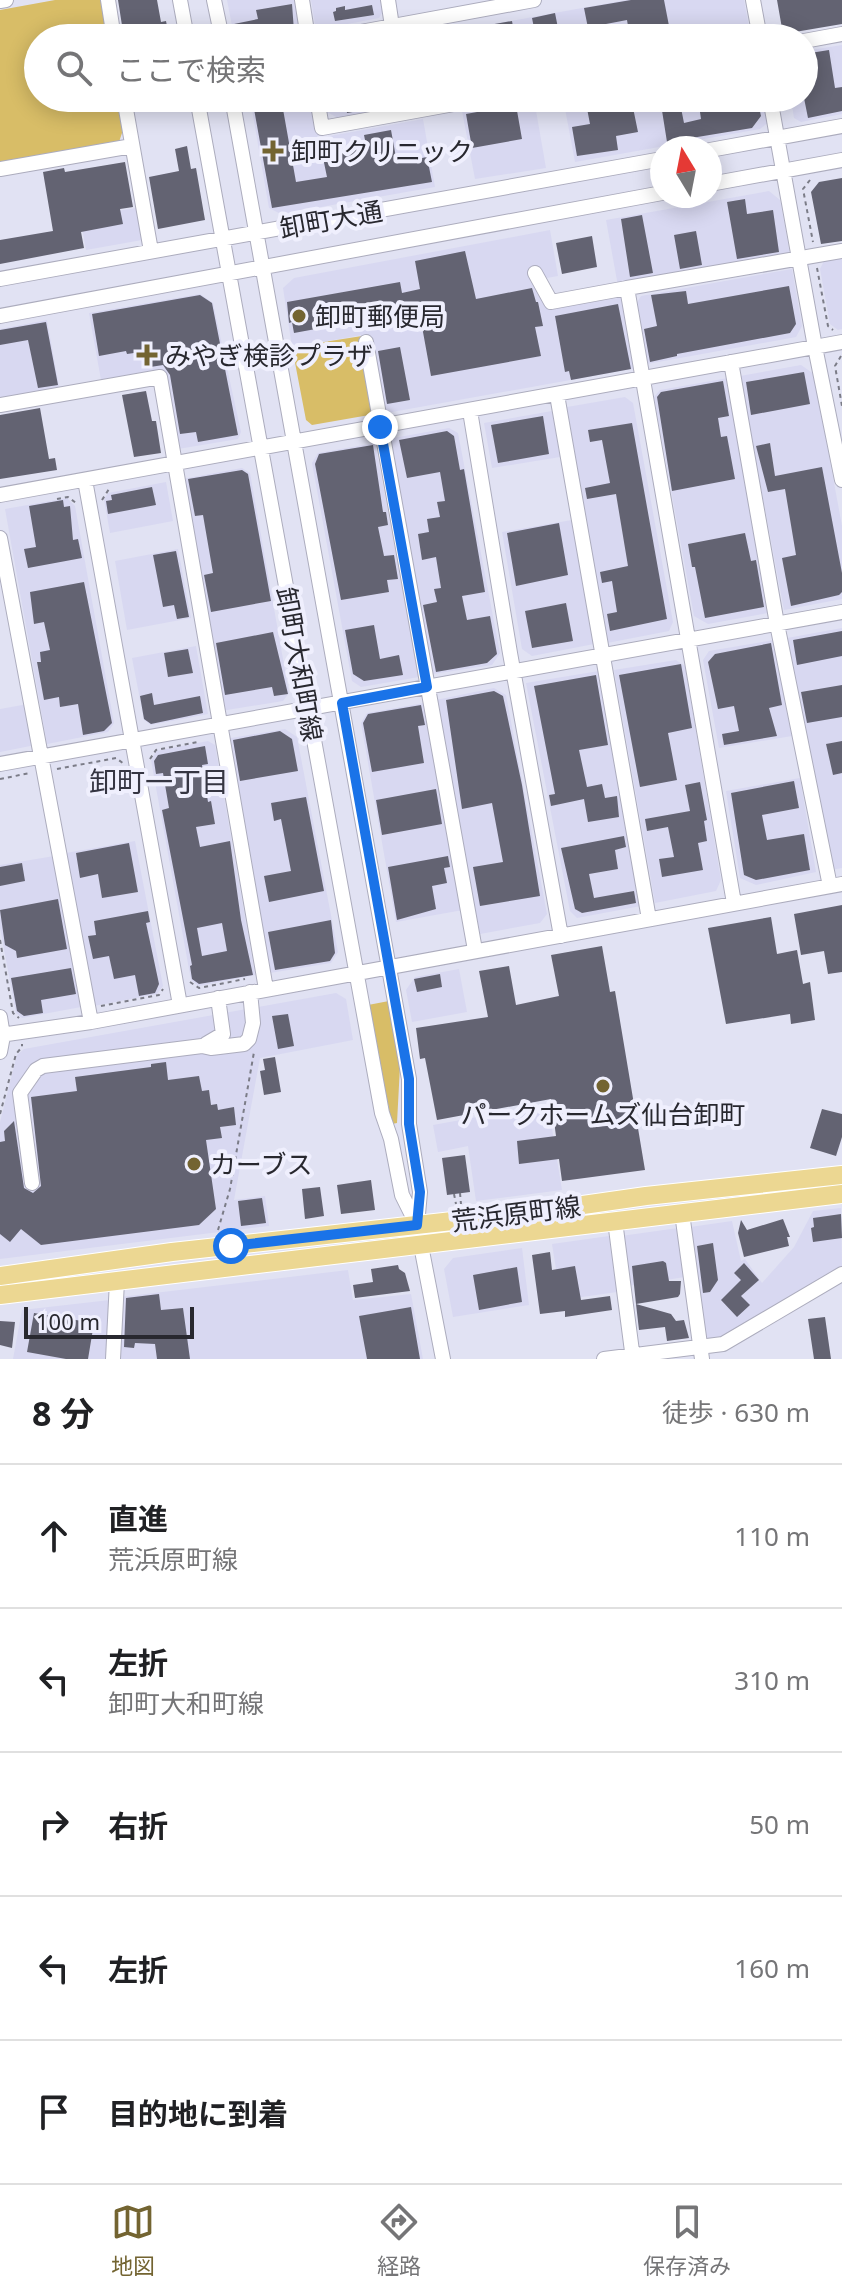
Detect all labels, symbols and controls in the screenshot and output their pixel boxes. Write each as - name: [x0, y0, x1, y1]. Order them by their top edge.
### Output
- search box: [24, 24, 818, 112]
- icon: search: [52, 46, 96, 90]
- text: ここで検索: [116, 49, 266, 90]
- place label: 卸町クリニック: [291, 133, 473, 169]
- north arrow: [650, 136, 722, 208]
- marker: 卸町クリニック: [262, 140, 284, 162]
- street label: 卸町大通: [277, 192, 385, 246]
- place label: 卸町郵便局: [315, 298, 445, 334]
- marker: 卸町郵便局: [290, 307, 308, 325]
- place label: みやぎ検診プラザ: [165, 337, 373, 373]
- marker: みやぎ検診プラザ: [136, 344, 158, 366]
- route end: [362, 409, 398, 445]
- street label: 卸町大和町線: [269, 584, 331, 744]
- district label: 卸町一丁目: [89, 762, 229, 800]
- marker: パークホームズ仙台卸町: [594, 1077, 612, 1095]
- place label: パークホームズ仙台卸町: [460, 1096, 746, 1132]
- place label: カーブス: [210, 1146, 312, 1182]
- marker: カーブス: [185, 1155, 203, 1173]
- street label: 荒浜原町線: [449, 1187, 583, 1239]
- route start: [213, 1228, 249, 1264]
- scale bar: [24, 1303, 194, 1339]
- text: 100 m: [36, 1306, 100, 1336]
- text: 8 分: [32, 1390, 94, 1436]
- text: 徒歩 · 630 m: [662, 1394, 810, 1430]
- text: 直進: [108, 1498, 168, 1539]
- icon: ahead: [32, 1514, 76, 1558]
- text: 110 m: [734, 1518, 810, 1554]
- text: 荒浜原町線: [108, 1541, 238, 1577]
- text: 左折: [108, 1642, 168, 1683]
- icon: left: [32, 1658, 76, 1702]
- text: 310 m: [734, 1662, 810, 1698]
- text: 卸町大和町線: [108, 1685, 264, 1721]
- icon: right: [32, 1802, 76, 1846]
- text: 右折: [108, 1805, 168, 1846]
- text: 50 m: [749, 1806, 810, 1842]
- icon: left: [32, 1946, 76, 1990]
- text: 左折: [108, 1949, 168, 1990]
- text: 160 m: [734, 1950, 810, 1986]
- icon: arrive: [32, 2090, 76, 2134]
- text: 目的地に到着: [108, 2093, 288, 2134]
- tab: 地図: [111, 2200, 155, 2280]
- tab: 経路: [377, 2200, 421, 2280]
- tab: 保存済み: [643, 2200, 731, 2280]

